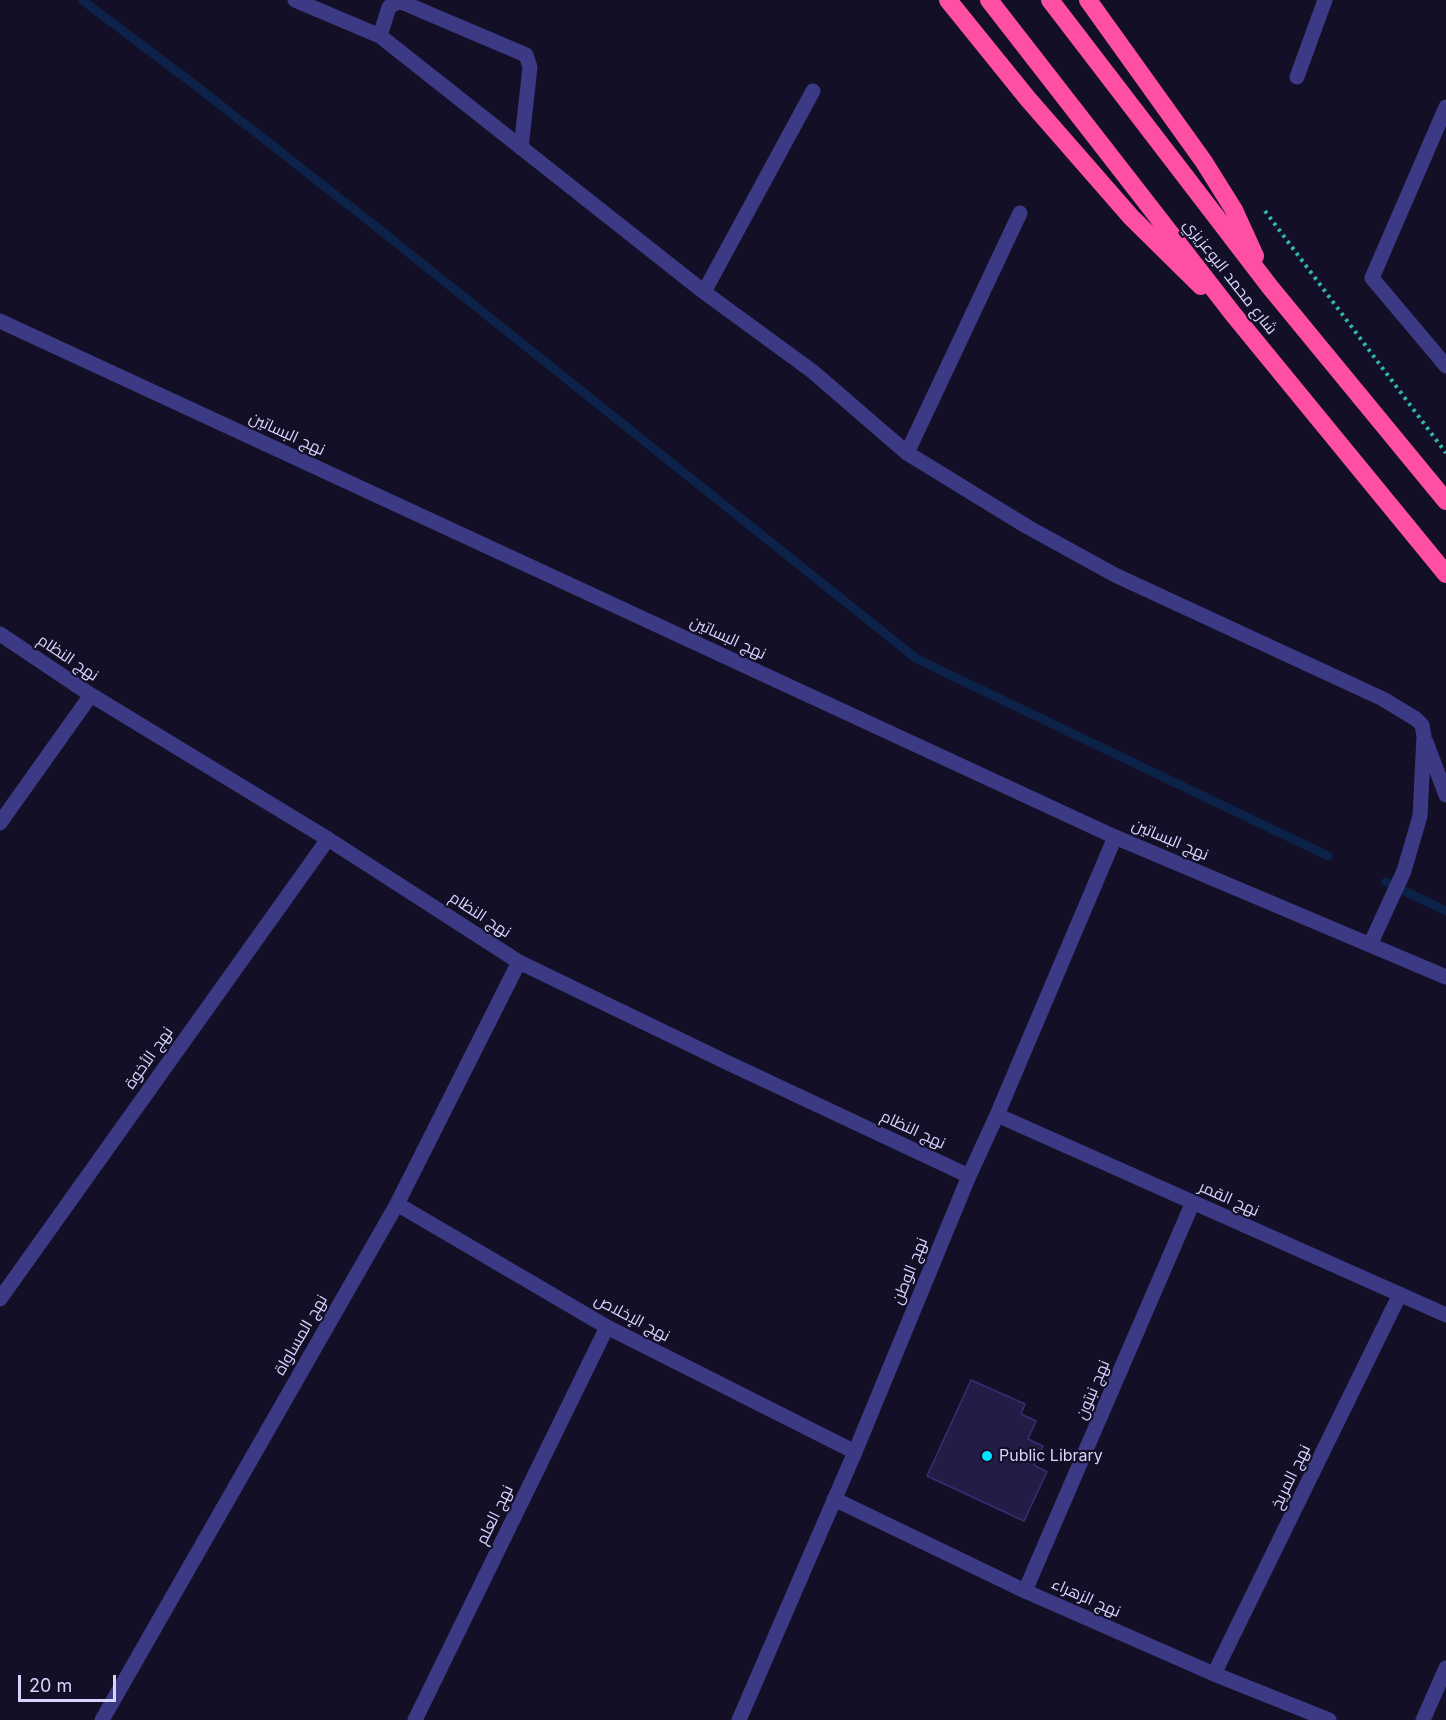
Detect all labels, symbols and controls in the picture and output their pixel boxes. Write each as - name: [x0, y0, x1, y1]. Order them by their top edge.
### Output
- street label: شارع محمد البوعزيزي: [1179, 216, 1281, 338]
- street label: نهج البساتين: [246, 408, 328, 460]
- street label: نهج البساتين: [687, 612, 769, 664]
- street label: نهج النظام: [34, 631, 102, 685]
- street label: نهج البساتين: [1129, 815, 1211, 865]
- street label: نهج النظام: [446, 888, 514, 942]
- street label: نهج الأخوة: [121, 1023, 177, 1093]
- street label: نهج النظام: [877, 1107, 949, 1153]
- street label: نهج القمر: [1196, 1177, 1262, 1221]
- street label: نهج الوطن: [888, 1235, 932, 1307]
- street label: نهج الإخلاص: [591, 1290, 673, 1346]
- street label: نهج المساواة: [270, 1291, 332, 1379]
- street label: نهج نبتون: [1072, 1357, 1114, 1423]
- street label: نهج المريخ: [1267, 1442, 1315, 1512]
- place label: Public Library: [999, 1446, 1103, 1466]
- marker: Public Library: [980, 1449, 994, 1463]
- street label: نهج العلم: [472, 1482, 518, 1548]
- street label: نهج الزهراء: [1049, 1574, 1123, 1622]
- scale bar: [21, 1663, 118, 1701]
- text: 20 m: [29, 1675, 72, 1696]

